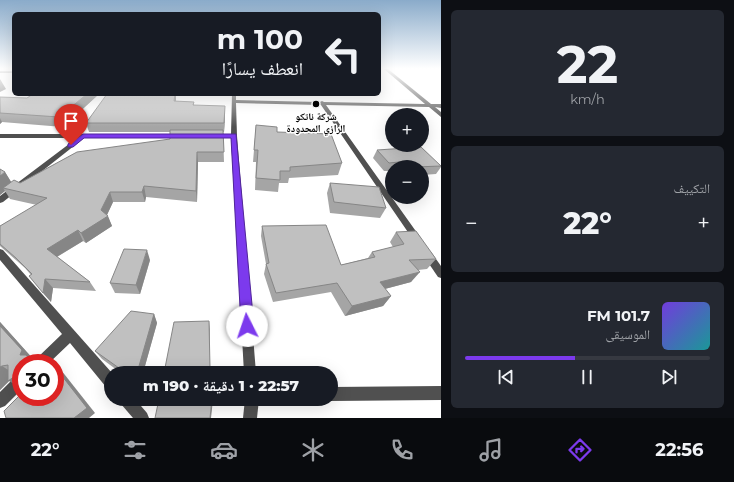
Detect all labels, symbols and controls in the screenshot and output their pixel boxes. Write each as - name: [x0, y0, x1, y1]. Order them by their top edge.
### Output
- text: 100 m: [217, 22, 303, 56]
- icon: left: [317, 28, 369, 80]
- text: 22: [557, 33, 618, 96]
- text: انعطف يسارًا: [222, 58, 303, 80]
- text: km/h: [570, 91, 605, 107]
- marker: شركة ناتكو الرازي المحدودة: [311, 99, 321, 109]
- pin: [54, 104, 88, 145]
- map controls: [385, 108, 429, 204]
- button: +: [385, 108, 429, 152]
- icon: arrive: [60, 110, 82, 132]
- place label: شركة ناتكو الرازي المحدودة: [287, 110, 346, 136]
- button: −: [385, 160, 429, 204]
- text: التكييف: [674, 180, 710, 196]
- text: 22°: [563, 205, 612, 242]
- text: −: [465, 210, 478, 237]
- text: +: [697, 210, 710, 237]
- position arrow: [226, 305, 268, 347]
- text: 101.7 FM: [587, 306, 650, 325]
- text: الموسيقى: [606, 326, 650, 342]
- speed limit sign: 30: [12, 354, 64, 406]
- icon: previous: [495, 366, 517, 388]
- icon: pause: [576, 366, 598, 388]
- icon: next: [658, 366, 680, 388]
- text: 22:57 · 1 دقيقة · 190 m: [143, 376, 299, 395]
- icon: filters: [121, 436, 149, 464]
- icon: car: [210, 436, 238, 464]
- icon: climate: [299, 436, 327, 464]
- icon: phone: [388, 436, 416, 464]
- icon: music: [477, 436, 505, 464]
- icon: directions: [566, 436, 594, 464]
- text: 22°: [31, 439, 59, 461]
- text: 22:56: [655, 439, 703, 461]

